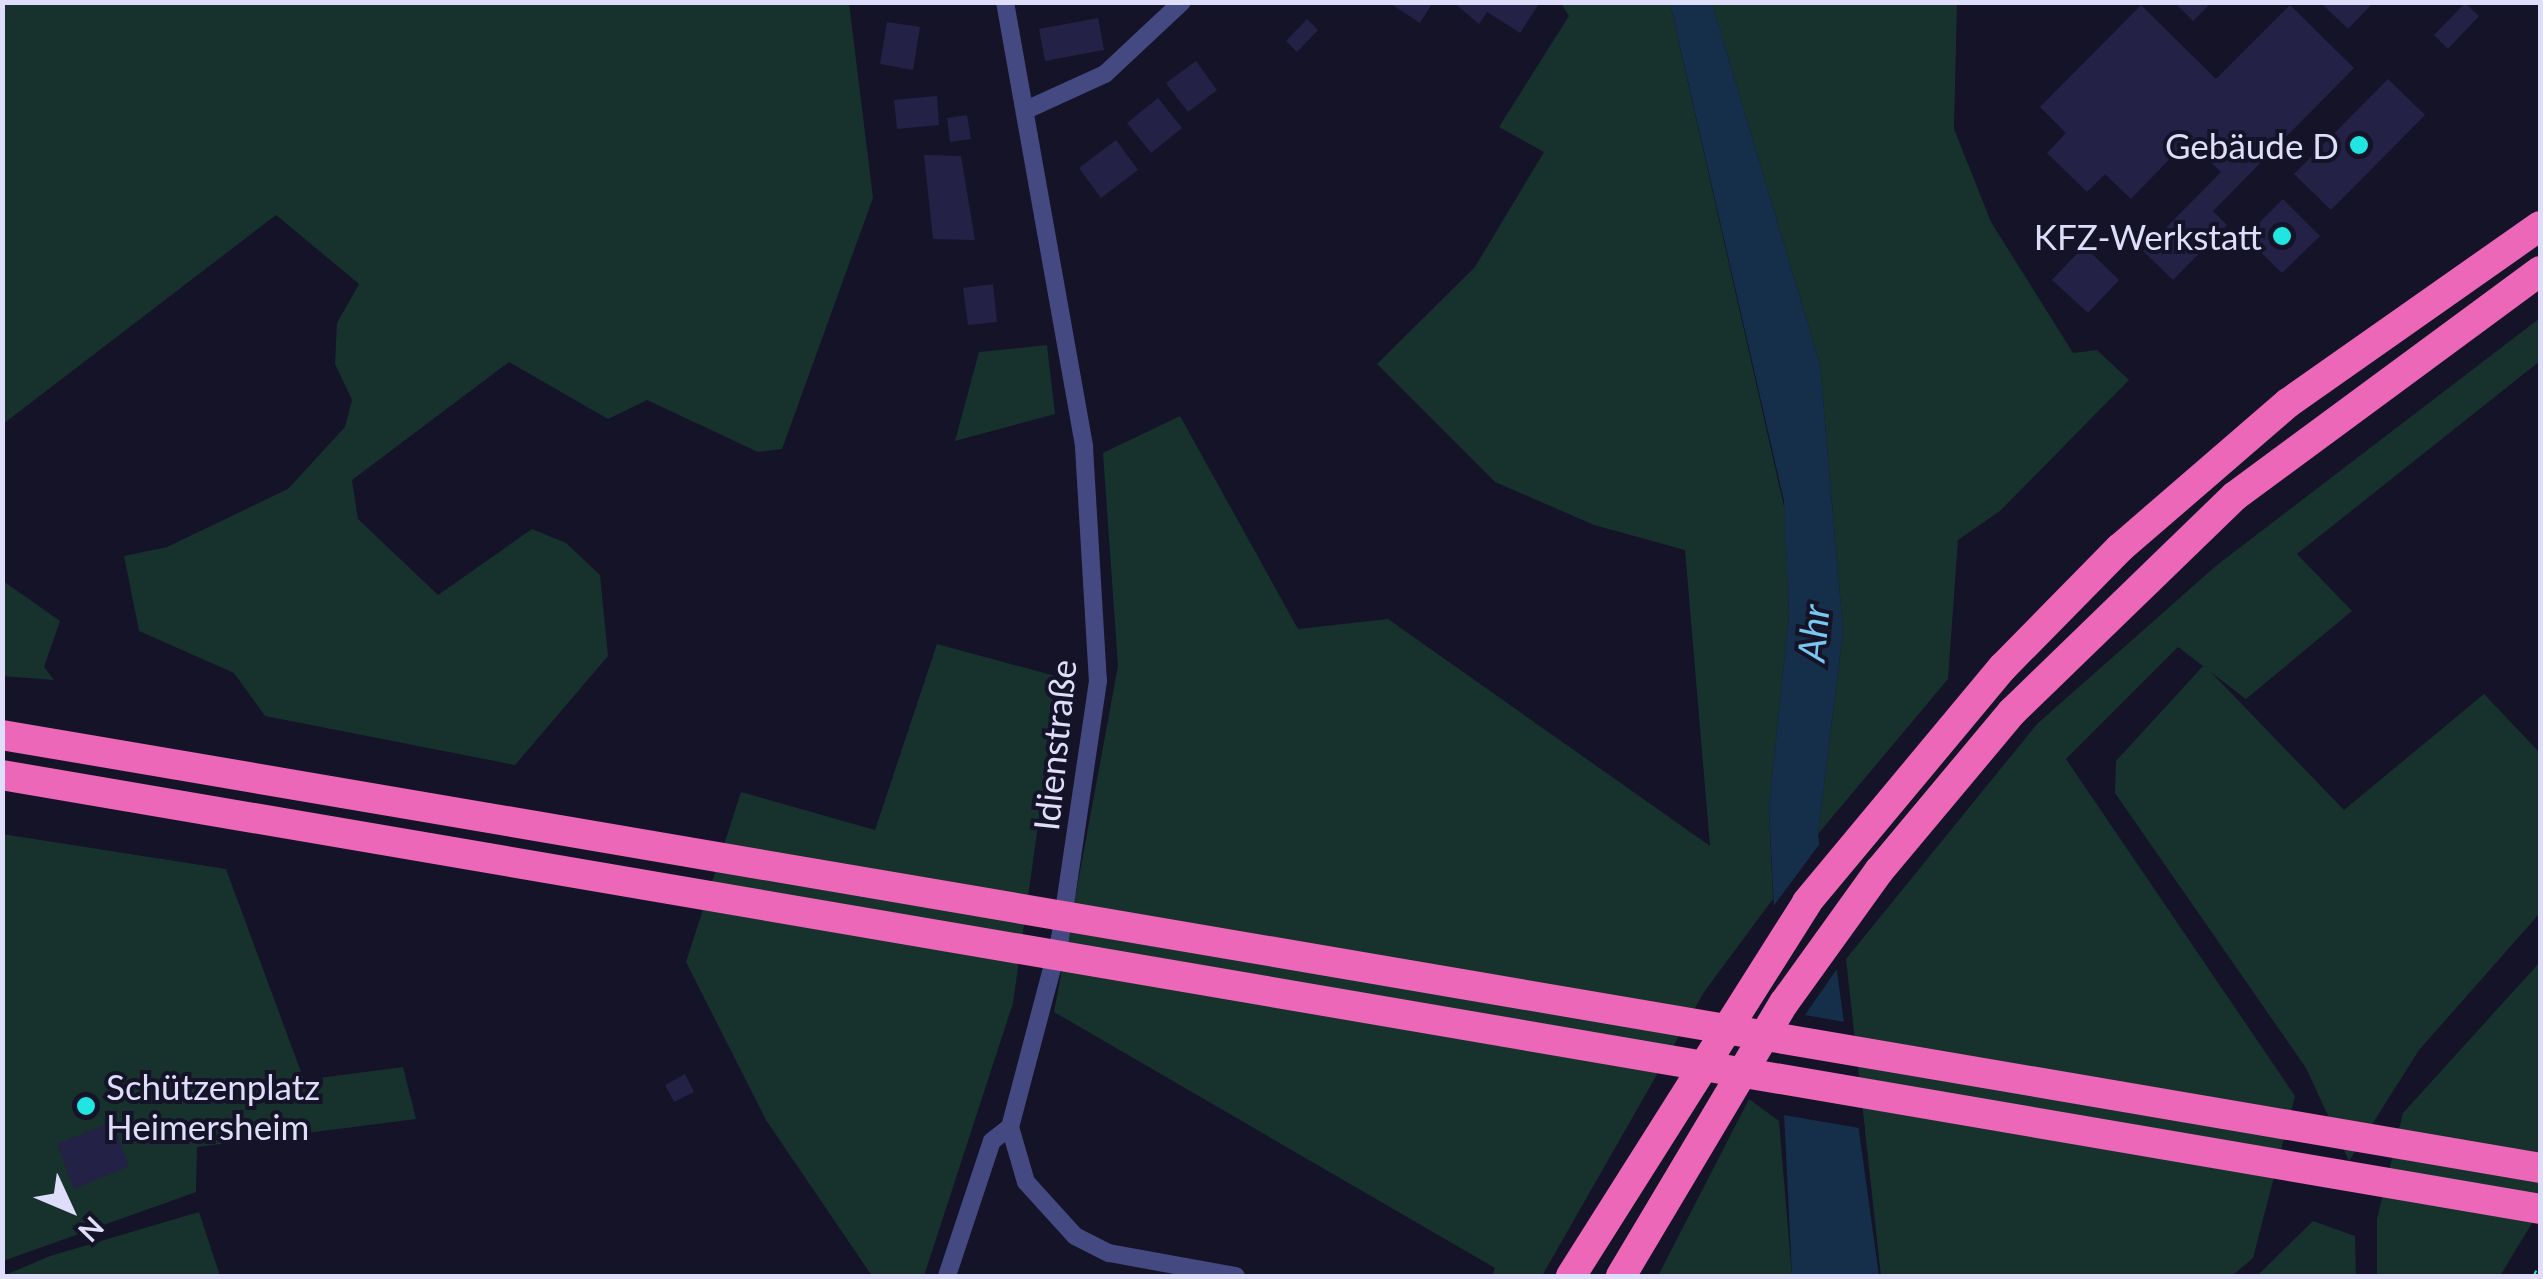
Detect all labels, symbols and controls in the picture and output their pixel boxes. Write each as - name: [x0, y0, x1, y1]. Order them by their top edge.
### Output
- place label: Gebäude D: [2165, 124, 2339, 166]
- marker: Gebäude D: [2348, 134, 2370, 156]
- place label: KFZ-Werkstatt: [2034, 215, 2262, 257]
- marker: KFZ-Werkstatt: [2271, 225, 2293, 247]
- water label: Ahr: [1788, 603, 1838, 663]
- street label: Idienstraße: [1024, 657, 1084, 833]
- place label: Schützenplatz Heimersheim: [106, 1065, 320, 1147]
- marker: Schützenplatz Heimersheim: [75, 1095, 97, 1117]
- north arrow: [20, 1159, 120, 1259]
- text: N: [72, 1210, 111, 1249]

